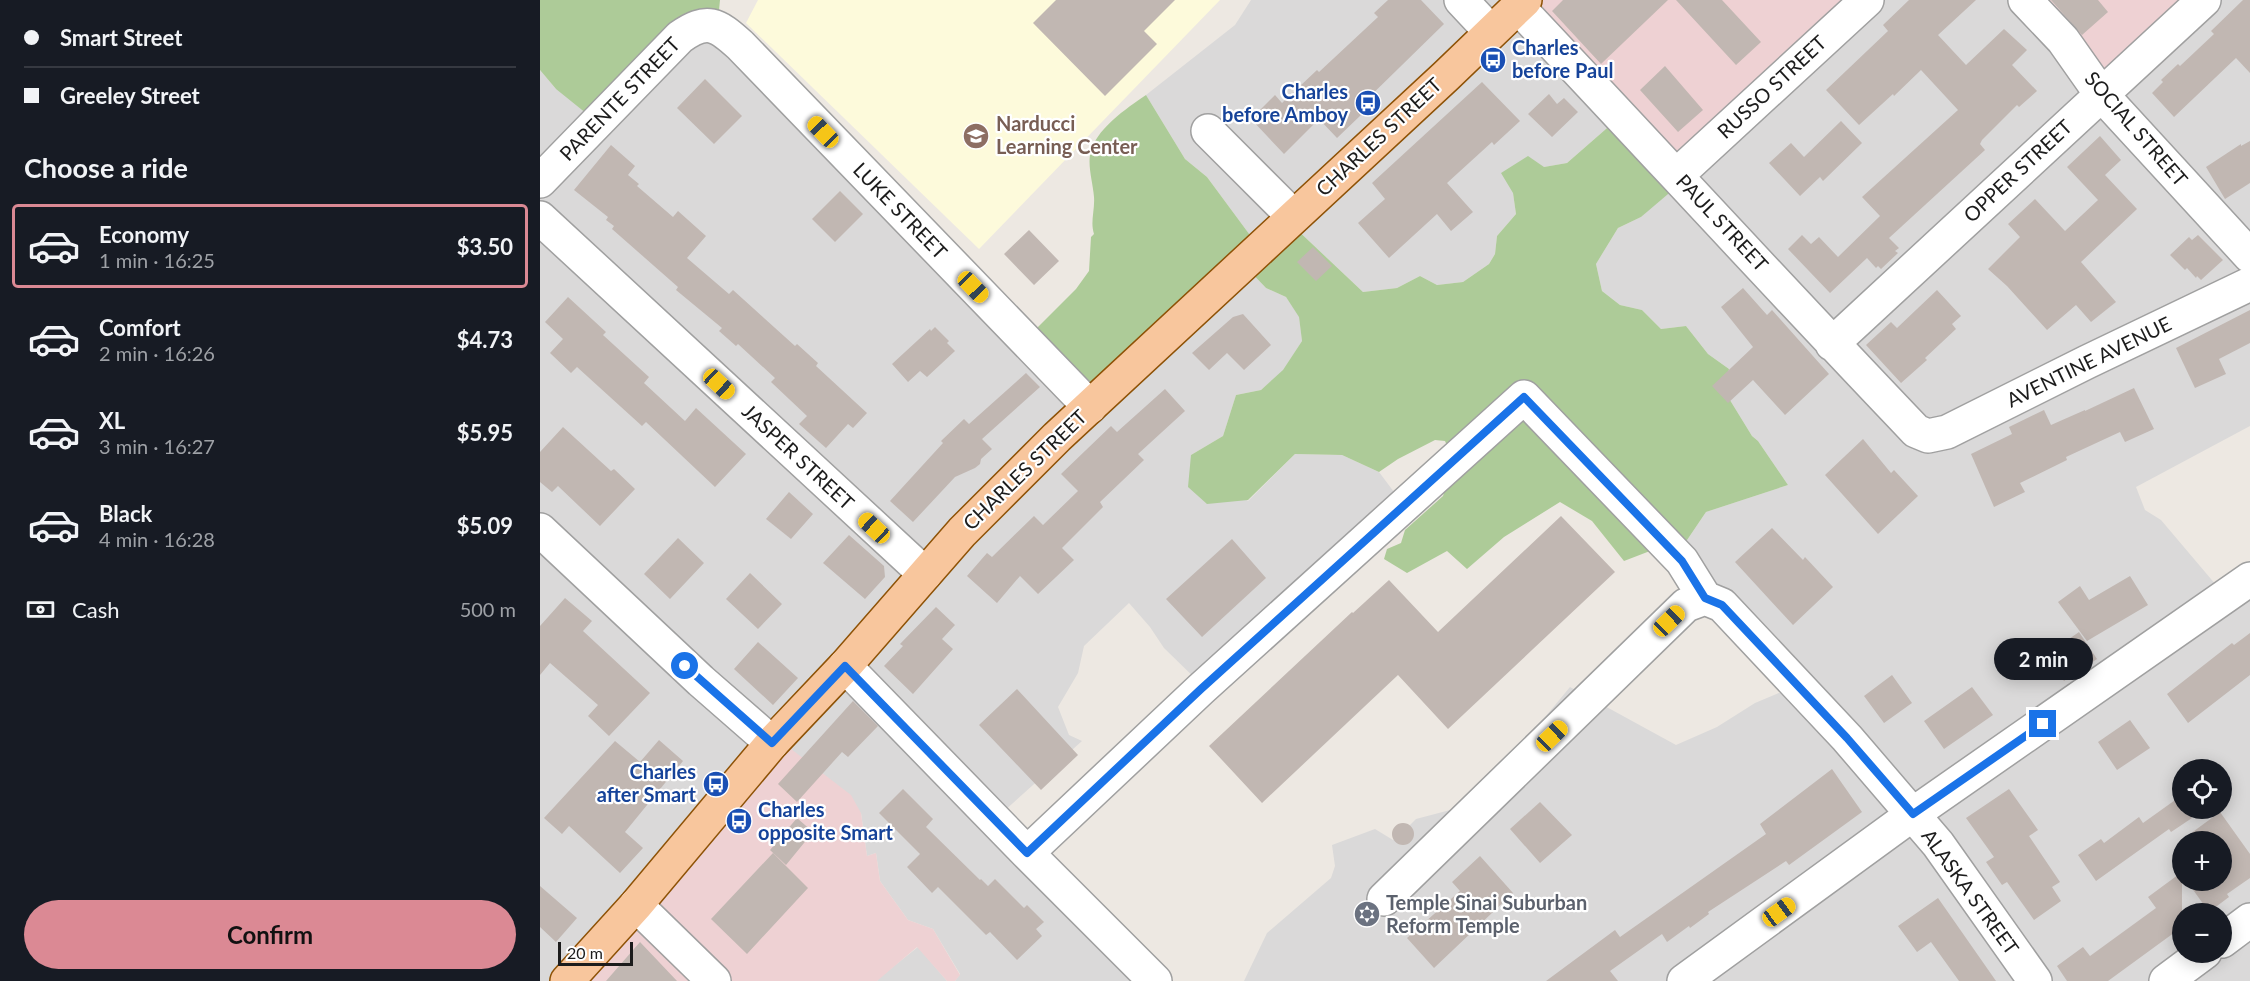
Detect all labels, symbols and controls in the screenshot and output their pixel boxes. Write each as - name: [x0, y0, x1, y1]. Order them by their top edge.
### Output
- text: Smart Street: [60, 24, 182, 51]
- street label: RUSSO STREET: [1712, 30, 1831, 143]
- street label: PARENTE STREET: [554, 31, 684, 165]
- place label: Charles before Paul: [1512, 35, 1613, 82]
- bus stop icon: Charles before Paul: [1478, 45, 1508, 75]
- street label: SOCIAL STREET: [2080, 66, 2193, 191]
- street label: CHARLES STREET: [1311, 72, 1446, 200]
- place label: Charles before Amboy: [1222, 79, 1348, 126]
- text: Greeley Street: [60, 82, 200, 109]
- bus stop icon: Charles before Amboy: [1353, 88, 1383, 118]
- place label: Narducci Learning Center: [996, 111, 1138, 158]
- car: [804, 113, 842, 151]
- street label: OPPER STREET: [1958, 114, 2077, 227]
- school or university icon: Narducci Learning Center: [961, 121, 991, 151]
- text: Choose a ride: [24, 151, 188, 184]
- street label: LUKE STREET: [849, 157, 953, 264]
- street label: PAUL STREET: [1672, 169, 1774, 276]
- icon: car: [27, 219, 81, 273]
- text: Economy: [99, 221, 189, 248]
- text: $3.50: [457, 233, 513, 260]
- text: 1 min · 16:25: [99, 248, 215, 272]
- car: [954, 268, 992, 306]
- street label: AVENTINE AVENUE: [2002, 311, 2175, 411]
- icon: car: [27, 312, 81, 366]
- text: Comfort: [99, 314, 181, 341]
- text: $4.73: [457, 326, 513, 353]
- text: 2 min · 16:26: [99, 341, 215, 365]
- car: [700, 365, 738, 403]
- street label: JASPER STREET: [738, 398, 860, 514]
- street label: CHARLES STREET: [957, 404, 1091, 534]
- icon: car: [27, 405, 81, 459]
- text: XL: [99, 407, 125, 434]
- text: $5.95: [457, 419, 513, 446]
- text: 3 min · 16:27: [99, 434, 215, 458]
- icon: car: [27, 498, 81, 552]
- text: Black: [99, 500, 152, 527]
- car: [855, 509, 893, 547]
- text: $5.09: [457, 512, 513, 539]
- text: 4 min · 16:28: [99, 527, 215, 551]
- icon: cash: [24, 593, 57, 626]
- text: Cash: [72, 596, 119, 623]
- text: 500 m: [460, 597, 516, 621]
- car: [1650, 602, 1688, 640]
- callout: 2 min: [1994, 637, 2092, 679]
- text: 2 min: [2019, 647, 2068, 671]
- route start: [671, 652, 698, 679]
- route end: [2029, 710, 2056, 737]
- car: [1533, 717, 1571, 755]
- place label: Charles after Smart: [597, 759, 697, 806]
- map controls: [2172, 759, 2232, 963]
- button: locate: [2172, 759, 2232, 819]
- bus stop icon: Charles after Smart: [701, 769, 731, 799]
- place label: Charles opposite Smart: [758, 797, 894, 844]
- bus stop icon: Charles opposite Smart: [724, 806, 754, 836]
- street label: ALASKA STREET: [1917, 824, 2025, 959]
- button: +: [2172, 831, 2232, 891]
- place label: Temple Sinai Suburban Reform Temple: [1386, 890, 1587, 937]
- car: [1759, 894, 1799, 930]
- synagogue icon: Temple Sinai Suburban Reform Temple: [1352, 899, 1382, 929]
- button: Confirm: [24, 900, 516, 969]
- button: −: [2172, 903, 2232, 963]
- scale bar: [558, 939, 633, 966]
- text: 20 m: [567, 943, 603, 962]

